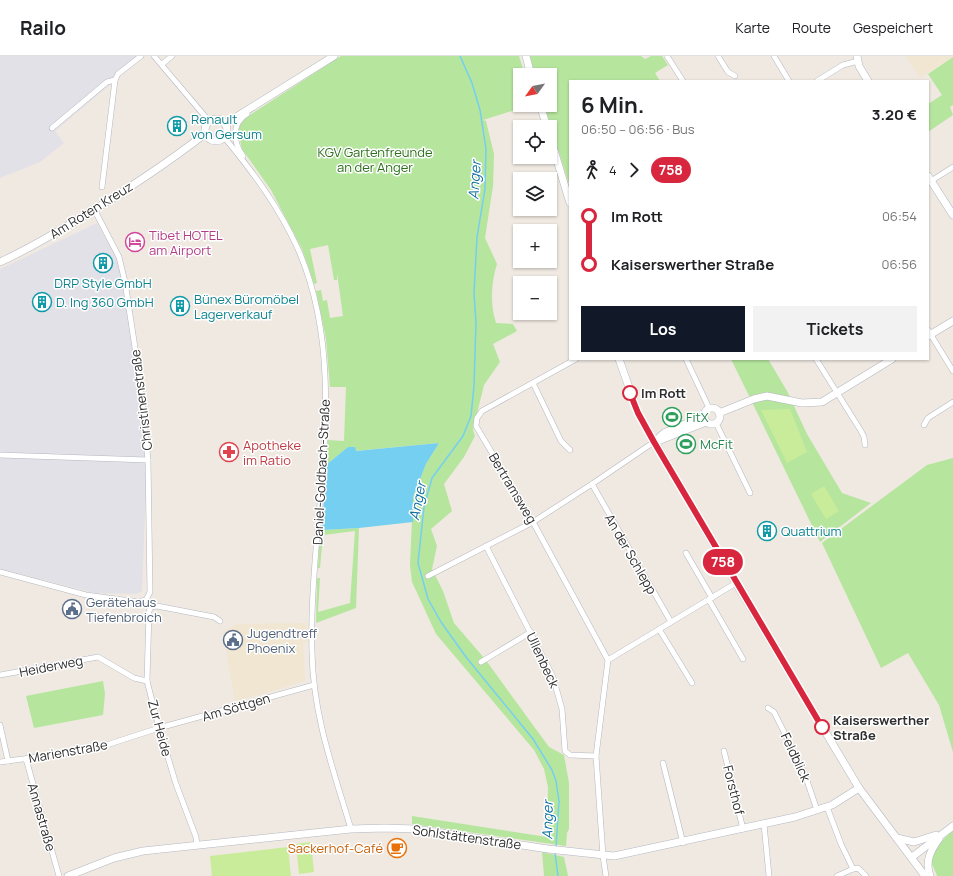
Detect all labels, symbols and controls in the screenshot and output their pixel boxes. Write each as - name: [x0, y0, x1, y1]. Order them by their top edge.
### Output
- text: Railo: [20, 15, 66, 41]
- text: Karte: [735, 18, 770, 37]
- text: Route: [792, 18, 831, 37]
- text: Gespeichert: [853, 18, 933, 37]
- north arrow: [513, 68, 557, 112]
- map controls: [513, 68, 557, 320]
- text: 6 Min.: [581, 90, 645, 120]
- text: 3.20 €: [872, 104, 917, 125]
- place label: Renault von Gersum: [191, 110, 262, 143]
- building icon: Renault von Gersum: [166, 115, 188, 137]
- button: locate: [513, 120, 557, 164]
- text: 06:50 – 06:56 · Bus: [581, 120, 695, 138]
- park label: KGV Gartenfreunde an der Anger: [317, 143, 433, 176]
- water label: Anger: [463, 158, 485, 200]
- icon: walk: [581, 159, 603, 181]
- icon: forward: [623, 159, 645, 181]
- text: 758: [659, 160, 683, 179]
- text: 4: [609, 161, 617, 179]
- button: layers: [513, 172, 557, 216]
- street label: Am Roten Kreuz: [46, 177, 136, 243]
- text: Im Rott: [611, 206, 663, 227]
- text: 06:54: [882, 207, 917, 225]
- button: +: [513, 224, 557, 268]
- place label: Tibet HOTEL am Airport: [149, 226, 223, 259]
- hotel icon: Tibet HOTEL am Airport: [124, 231, 146, 253]
- building icon: DRP Style GmbH: [92, 252, 114, 274]
- text: Kaiserswerther Straße: [611, 254, 774, 275]
- text: 06:56: [882, 255, 917, 273]
- place label: DRP Style GmbH: [54, 274, 152, 292]
- button: −: [513, 276, 557, 320]
- place label: Bünex Büromöbel Lagerverkauf: [194, 290, 299, 323]
- building icon: D. Ing 360 GmbH: [31, 291, 53, 313]
- place label: D. Ing 360 GmbH: [56, 293, 154, 311]
- building icon: Bünex Büromöbel Lagerverkauf: [169, 295, 191, 317]
- button: Los: [581, 306, 745, 352]
- button: Tickets: [753, 306, 917, 352]
- street label: Christinenstraße: [126, 348, 156, 452]
- place label: Im Rott: [641, 384, 686, 402]
- marker: Im Rott: [622, 385, 638, 401]
- street label: Daniel-Goldbach-Straße: [308, 398, 334, 545]
- sports icon: FitX: [661, 406, 683, 428]
- place label: FitX: [686, 408, 709, 426]
- sports icon: McFit: [675, 433, 697, 455]
- place label: McFit: [700, 435, 733, 453]
- place label: Apotheke im Ratio: [243, 436, 301, 469]
- pharmacy icon: Apotheke im Ratio: [218, 441, 240, 463]
- street label: Bertramsweg: [485, 449, 541, 527]
- water label: Anger: [404, 478, 430, 522]
- street label: An der Schlepp: [601, 511, 661, 598]
- building icon: Quattrium: [756, 520, 778, 542]
- place label: Quattrium: [781, 522, 841, 540]
- line badge: 758: [700, 549, 746, 575]
- text: 758: [711, 552, 735, 571]
- place label: Gerätehaus Tiefenbroich: [86, 593, 162, 626]
- public building icon: Gerätehaus Tiefenbroich: [61, 598, 83, 620]
- place label: Jugendtreff Phoenix: [247, 624, 318, 657]
- public building icon: Jugendtreff Phoenix: [222, 629, 244, 651]
- street label: Ullenbeck: [522, 629, 564, 691]
- street label: Heiderweg: [18, 651, 84, 681]
- street label: Am Söttgen: [200, 689, 272, 725]
- street label: Zur Heide: [144, 698, 176, 759]
- place label: Kaiserswerther Straße: [833, 711, 929, 744]
- marker: Kaiserswerther Straße: [814, 719, 830, 735]
- street label: Feldblick: [777, 730, 815, 785]
- street label: Marienstraße: [27, 735, 109, 767]
- street label: Forsthof: [719, 763, 749, 817]
- street label: Annastraße: [24, 781, 60, 853]
- water label: Anger: [537, 799, 557, 840]
- street label: Sohlstättenstraße: [412, 820, 523, 854]
- cafe icon: Sackerhof-Café: [386, 837, 408, 859]
- place label: Sackerhof-Café: [288, 839, 383, 857]

